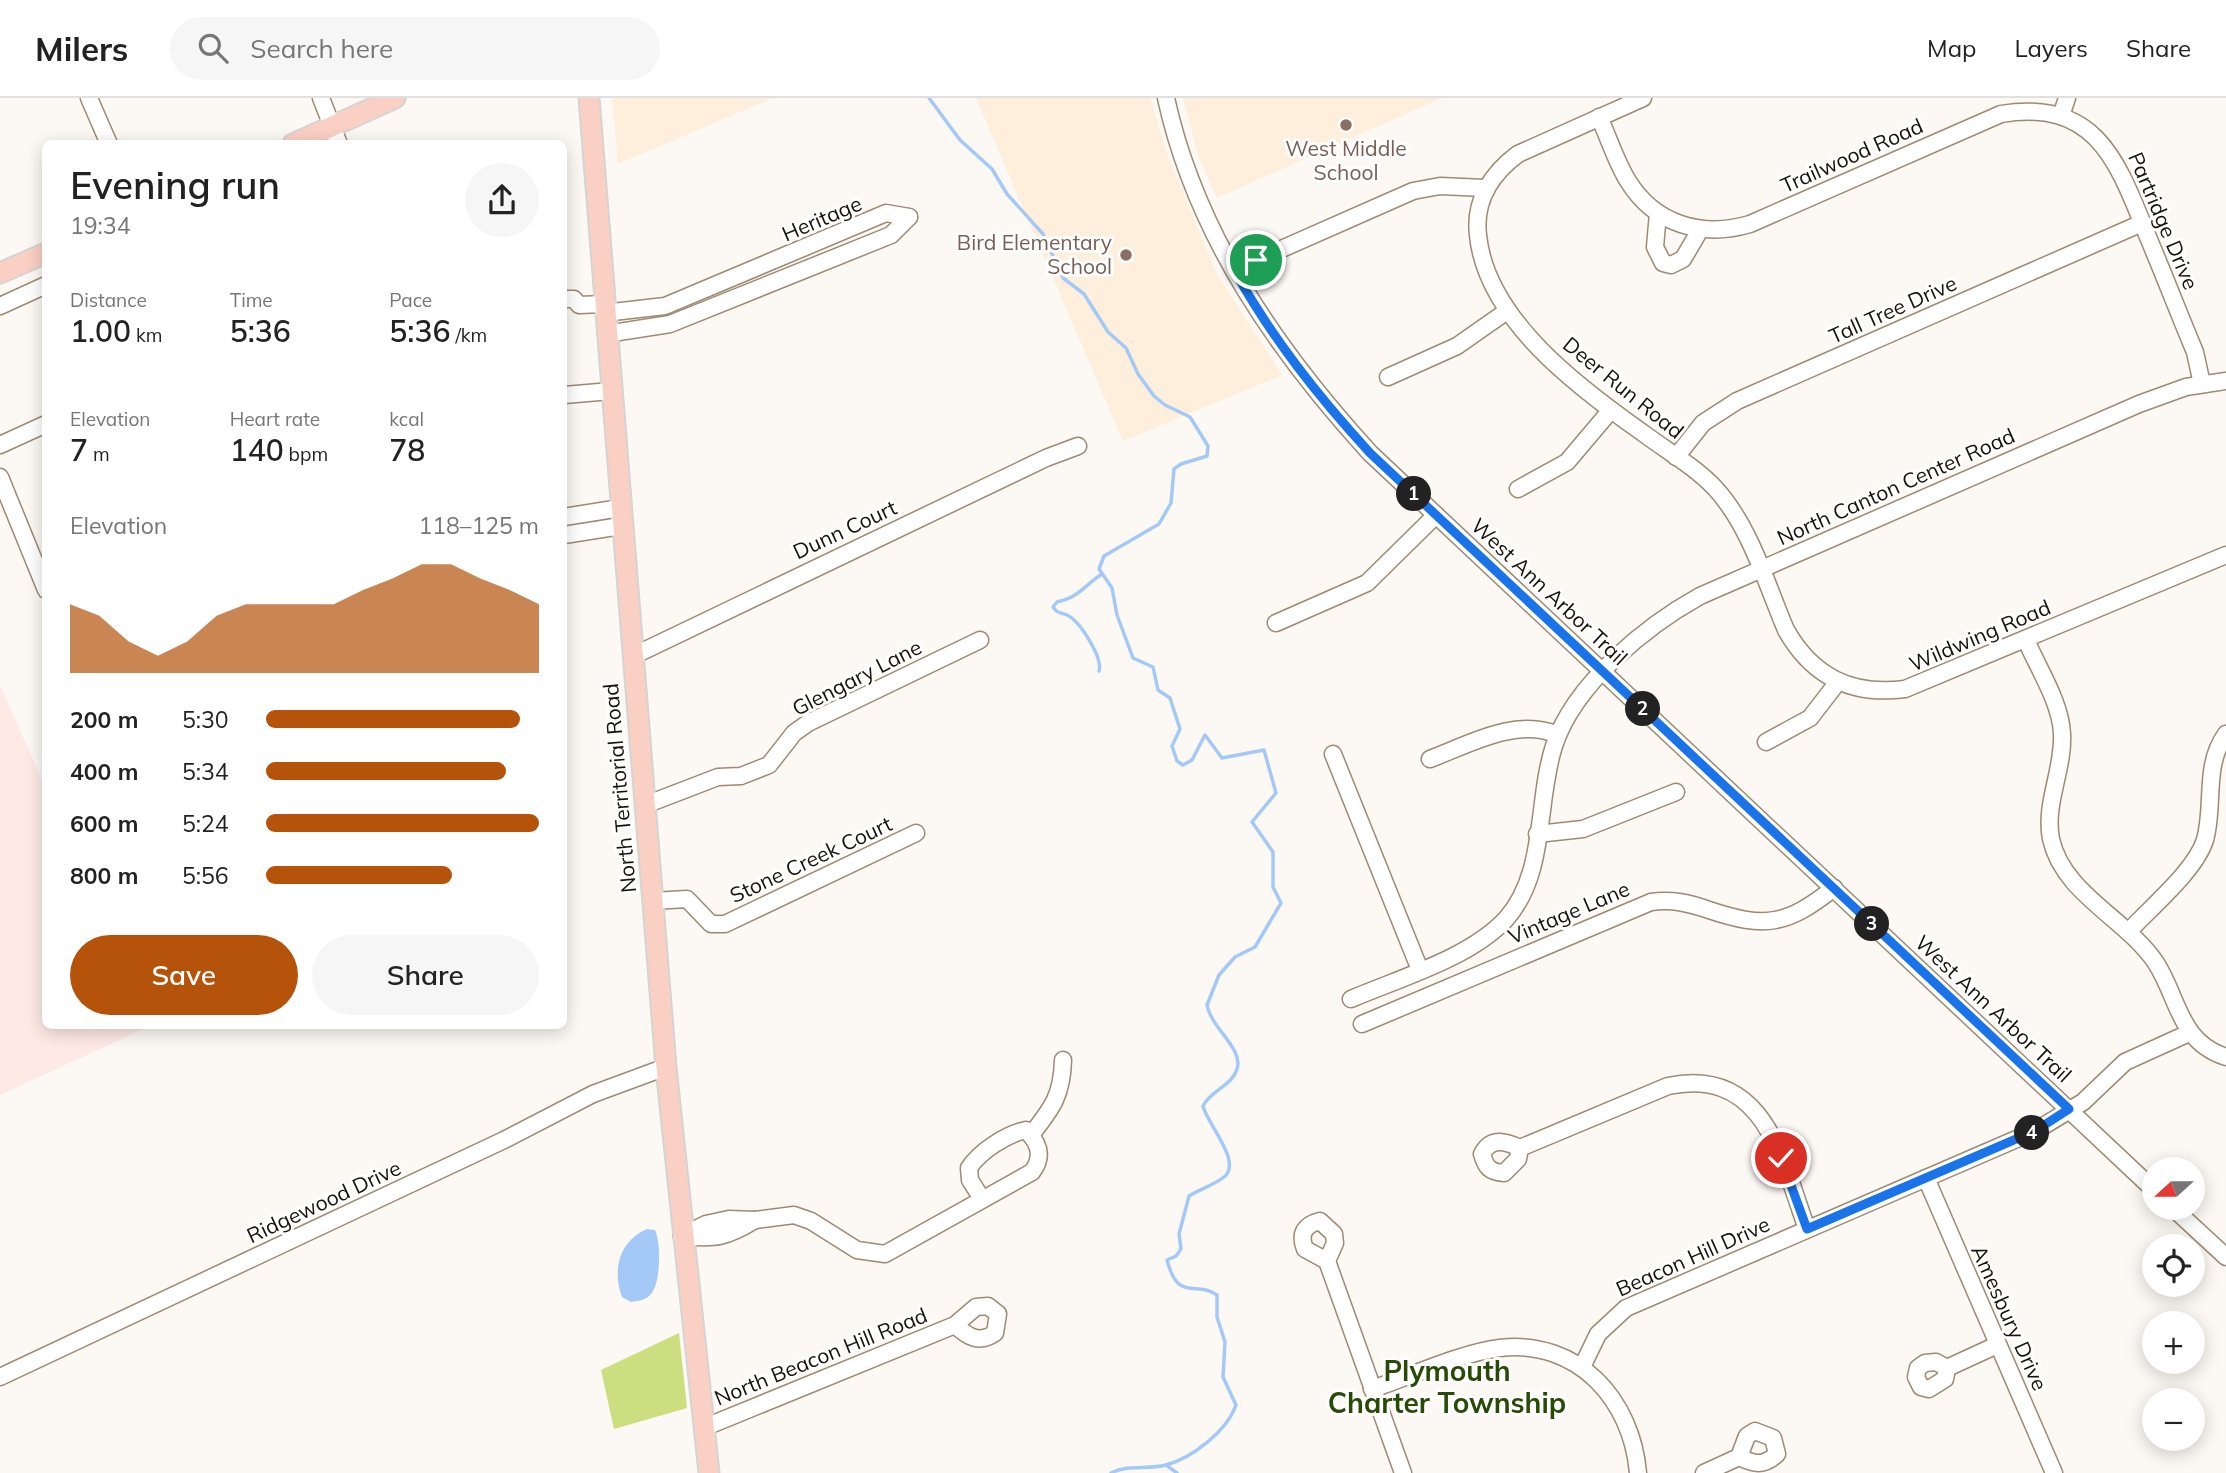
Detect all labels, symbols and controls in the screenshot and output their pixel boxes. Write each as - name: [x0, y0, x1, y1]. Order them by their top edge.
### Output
- search box: [170, 17, 660, 80]
- text: Milers: [35, 28, 128, 69]
- icon: search: [194, 29, 232, 67]
- text: Search here: [250, 32, 393, 65]
- text: Map: [1927, 33, 1976, 63]
- text: Layers: [2014, 33, 2088, 63]
- text: Share: [2126, 33, 2191, 63]
- street label: Trailwood Road: [1776, 112, 1927, 198]
- marker: West Middle School: [1338, 117, 1354, 133]
- place label: West Middle School: [1285, 135, 1407, 185]
- street label: Partridge Drive: [2123, 148, 2205, 293]
- text: Evening run: [70, 161, 280, 209]
- button: share: [465, 163, 539, 237]
- street label: Heritage: [778, 190, 865, 246]
- text: 19:34: [70, 211, 130, 240]
- place label: Bird Elementary School: [957, 229, 1112, 279]
- pin: [1226, 230, 1286, 290]
- icon: arrive: [1237, 241, 1275, 279]
- marker: Bird Elementary School: [1118, 247, 1134, 263]
- street label: Tall Tree Drive: [1825, 269, 1960, 349]
- text: Distance: [70, 288, 147, 312]
- text: Time: [230, 288, 273, 312]
- text: Pace: [389, 288, 432, 312]
- text: 1.00: [70, 312, 131, 350]
- text: 5:36: [230, 312, 291, 350]
- text: 5:36: [389, 312, 450, 350]
- text: km: [131, 323, 163, 347]
- text: /km: [450, 323, 487, 347]
- street label: Deer Run Road: [1558, 331, 1689, 444]
- text: Elevation: [70, 407, 150, 431]
- text: Heart rate: [230, 407, 320, 431]
- text: kcal: [389, 407, 424, 431]
- street label: North Canton Center Road: [1773, 422, 2019, 550]
- text: 7: [70, 431, 88, 469]
- text: 140: [230, 431, 284, 469]
- text: 78: [389, 431, 425, 469]
- text: m: [88, 442, 110, 466]
- text: bpm: [284, 442, 328, 466]
- pin: 1: [1396, 476, 1432, 512]
- text: 1: [1408, 481, 1419, 505]
- street label: Dunn Court: [789, 494, 900, 564]
- text: Elevation: [70, 511, 167, 540]
- text: 118–125 m: [418, 511, 539, 540]
- street label: West Ann Arbor Trail: [1466, 512, 1633, 670]
- street label: Wildwing Road: [1905, 594, 2054, 677]
- street label: Glengary Lane: [787, 633, 926, 721]
- street label: North Territorial Road: [597, 682, 641, 894]
- pin: 2: [1626, 692, 1660, 726]
- text: 2: [1637, 696, 1648, 720]
- text: 200 m: [70, 705, 138, 734]
- text: 5:30: [182, 705, 229, 734]
- text: 400 m: [70, 757, 138, 786]
- text: 5:34: [182, 757, 229, 786]
- text: 600 m: [70, 809, 138, 838]
- text: 5:24: [182, 809, 229, 838]
- street label: Stone Creek Court: [725, 810, 896, 908]
- text: 800 m: [70, 861, 138, 890]
- text: 5:56: [182, 861, 229, 890]
- street label: Vintage Lane: [1504, 875, 1633, 949]
- pin: 3: [1854, 906, 1890, 942]
- text: 3: [1866, 911, 1877, 935]
- street label: West Ann Arbor Trail: [1910, 929, 2077, 1087]
- button: Save: [70, 935, 298, 1015]
- button: Share: [312, 935, 539, 1015]
- pin: 4: [2014, 1116, 2050, 1150]
- text: 4: [2026, 1120, 2037, 1144]
- pin: [1751, 1128, 1811, 1188]
- icon: check: [1762, 1139, 1800, 1177]
- street label: Ridgewood Drive: [242, 1154, 405, 1248]
- north arrow: [2142, 1157, 2205, 1220]
- map controls: [2142, 1157, 2205, 1451]
- street label: Beacon Hill Drive: [1612, 1211, 1774, 1302]
- button: locate: [2142, 1234, 2205, 1297]
- street label: Amesbury Drive: [1966, 1241, 2054, 1394]
- street label: North Beacon Hill Road: [710, 1301, 931, 1411]
- button: +: [2142, 1311, 2205, 1374]
- district label: Plymouth Charter Township: [1328, 1353, 1566, 1420]
- button: −: [2142, 1388, 2205, 1451]

